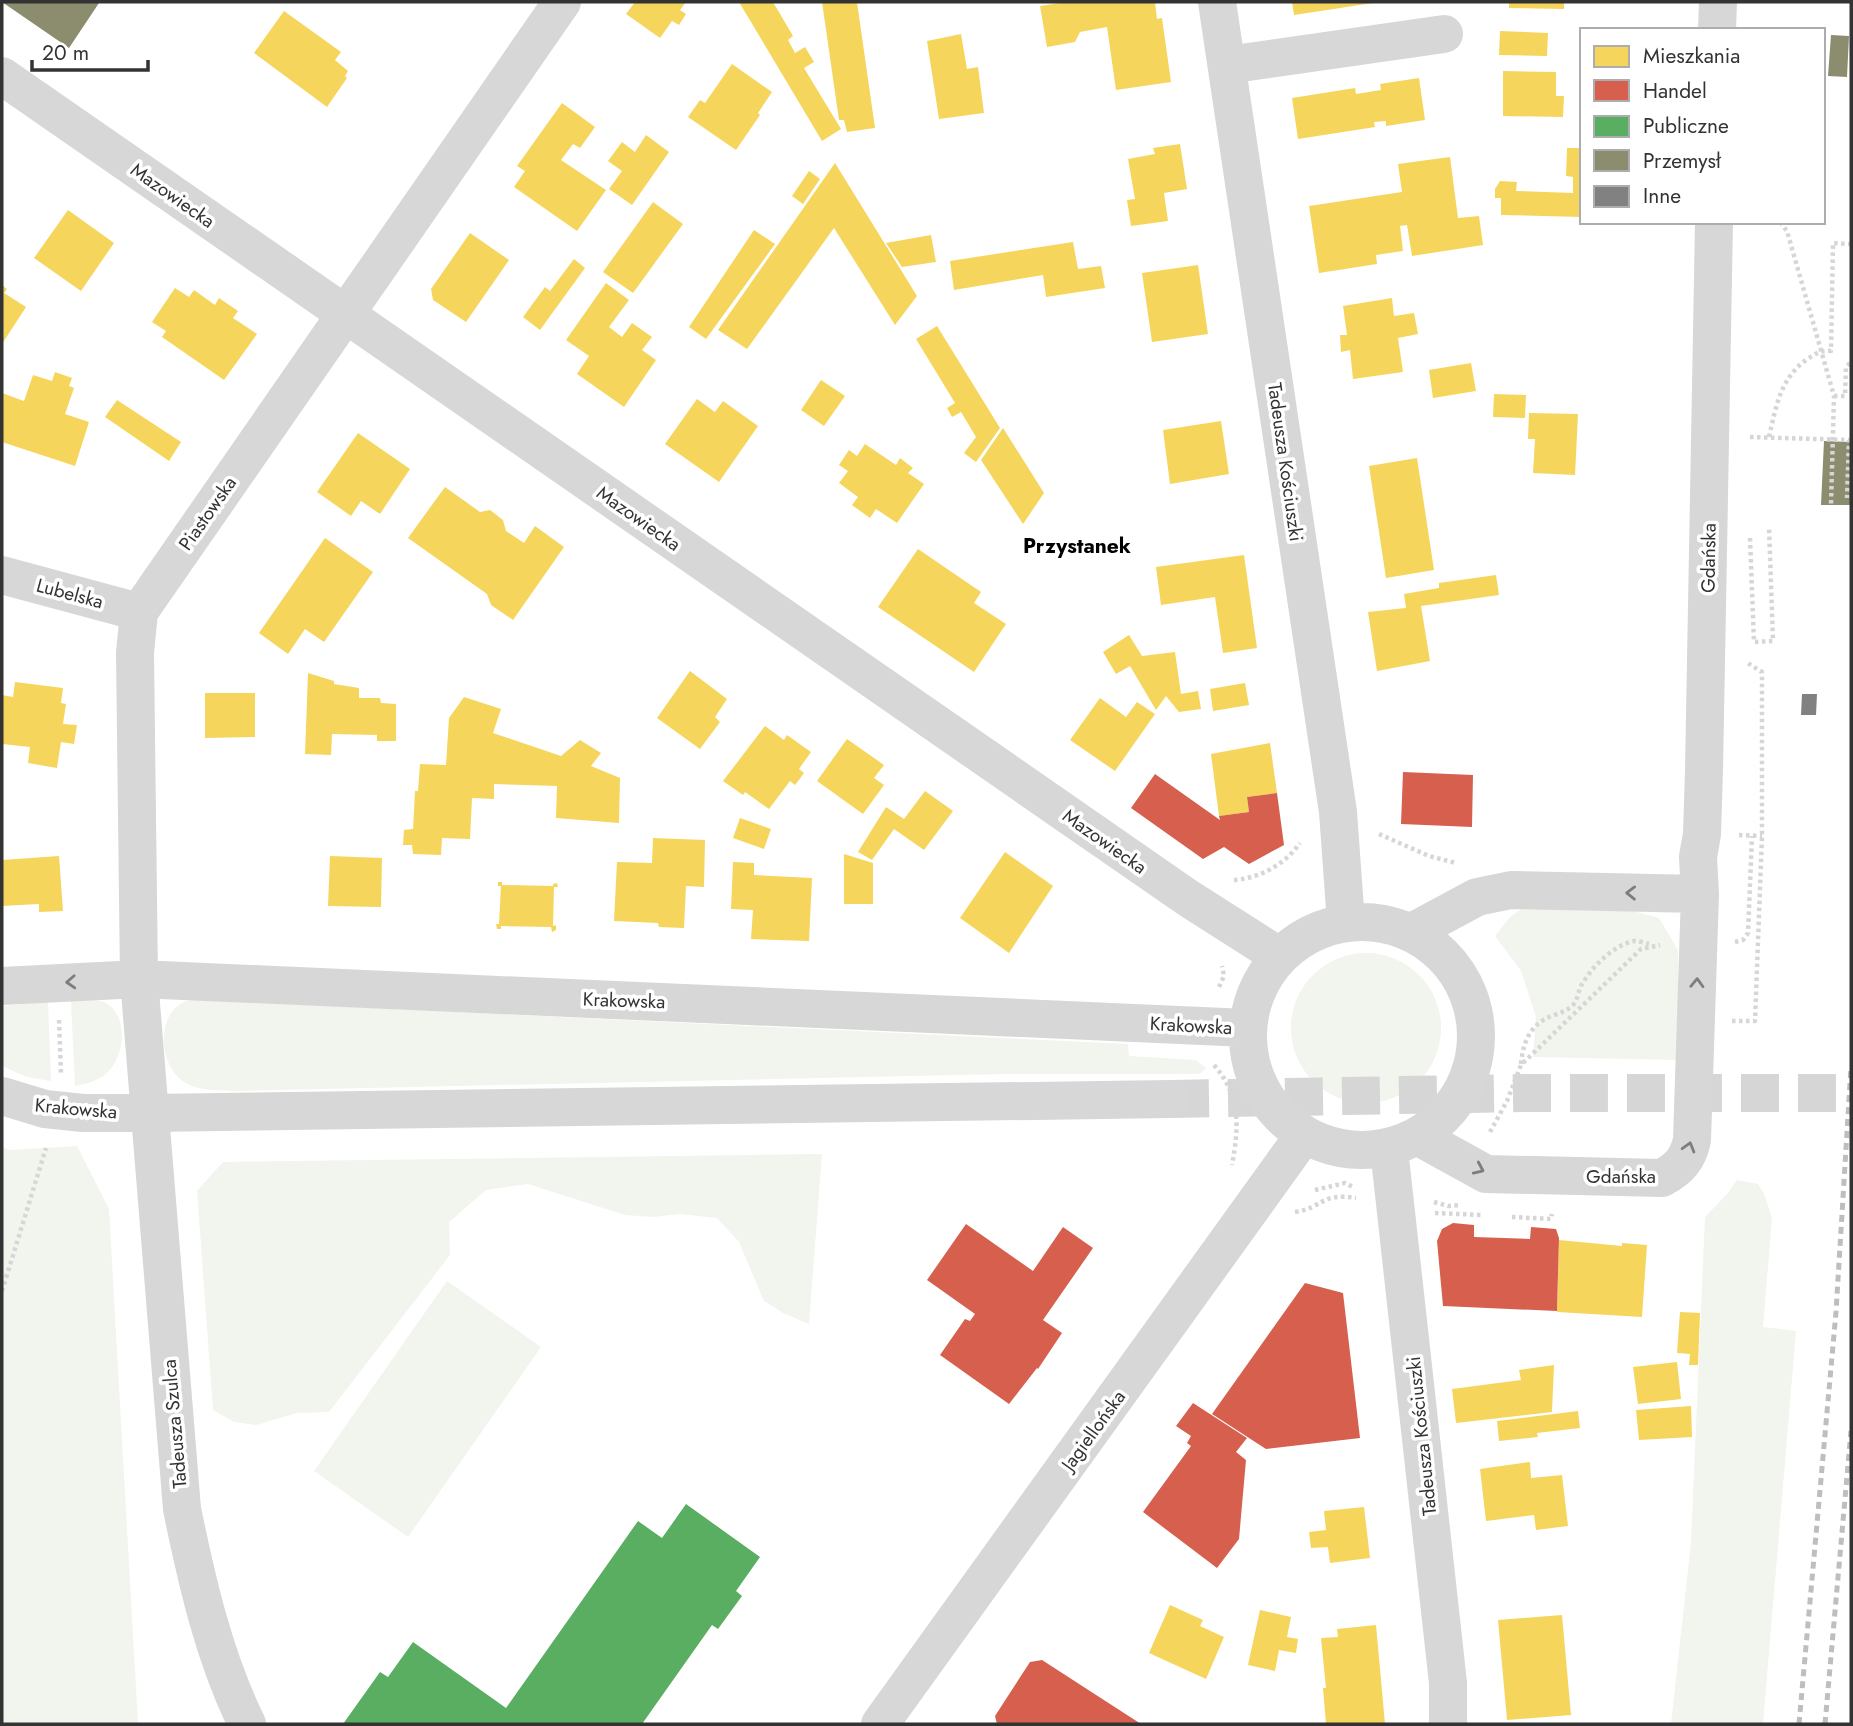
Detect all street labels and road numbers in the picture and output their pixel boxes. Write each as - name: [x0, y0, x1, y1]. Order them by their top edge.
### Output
- street label: Mazowiecka: [125, 156, 220, 234]
- street label: Tadeusza Kościuszki: [1261, 381, 1310, 543]
- street label: Piastowska: [172, 471, 243, 556]
- street label: Mazowiecka: [591, 479, 686, 557]
- street label: Gdańska: [1694, 523, 1723, 593]
- street label: Lubelska: [33, 572, 106, 615]
- street label: Mazowiecka: [1057, 802, 1152, 880]
- street label: Krakowska: [582, 986, 666, 1015]
- street label: Krakowska: [1149, 1010, 1233, 1041]
- street label: Krakowska: [34, 1091, 118, 1126]
- street label: Gdańska: [1586, 1163, 1656, 1190]
- street label: Tadeusza Kościuszki: [1400, 1355, 1443, 1517]
- street label: Tadeusza Szulca: [155, 1358, 194, 1490]
- street label: Jagiellońska: [1053, 1385, 1132, 1478]

